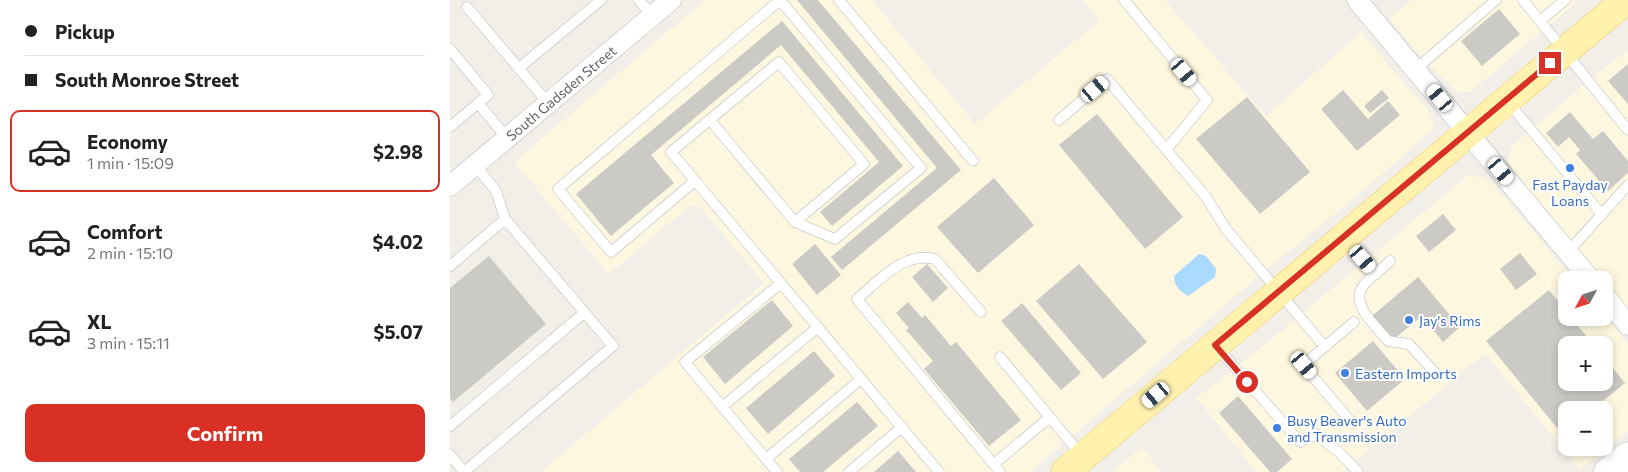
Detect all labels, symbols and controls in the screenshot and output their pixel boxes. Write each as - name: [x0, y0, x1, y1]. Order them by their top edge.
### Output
- text: Pickup: [55, 20, 115, 43]
- street label: South Gadsden Street: [502, 42, 620, 144]
- route end: [1539, 52, 1561, 74]
- car: [1168, 56, 1199, 88]
- text: South Monroe Street: [55, 68, 239, 91]
- car: [1078, 74, 1111, 104]
- car: [1424, 82, 1455, 114]
- icon: car: [27, 129, 72, 174]
- text: Economy: [87, 130, 168, 153]
- text: $2.98: [373, 140, 423, 163]
- text: 1 min · 15:09: [87, 153, 174, 172]
- car: [1485, 155, 1516, 187]
- marker: Fast Payday Loans: [1564, 162, 1576, 174]
- place label: Fast Payday Loans: [1532, 176, 1608, 209]
- icon: car: [27, 219, 72, 264]
- text: Comfort: [87, 220, 163, 243]
- text: $4.02: [372, 230, 423, 253]
- text: 2 min · 15:10: [87, 243, 173, 262]
- car: [1347, 243, 1378, 275]
- north arrow: [1558, 271, 1612, 326]
- map controls: [1558, 271, 1613, 456]
- icon: car: [27, 309, 72, 354]
- text: XL: [87, 310, 112, 333]
- place label: Jay's Rims: [1419, 312, 1481, 329]
- marker: Jay's Rims: [1403, 314, 1415, 326]
- text: $5.07: [374, 320, 423, 343]
- text: 3 min · 15:11: [87, 333, 170, 352]
- button: +: [1558, 336, 1613, 391]
- car: [1288, 349, 1319, 381]
- place label: Eastern Imports: [1355, 365, 1457, 382]
- marker: Eastern Imports: [1339, 367, 1351, 379]
- route start: [1236, 371, 1258, 393]
- car: [1139, 380, 1172, 410]
- button: −: [1558, 401, 1613, 456]
- button: Confirm: [25, 404, 425, 462]
- place label: Busy Beaver's Auto and Transmission: [1287, 412, 1407, 445]
- marker: Busy Beaver's Auto and Transmission: [1271, 422, 1283, 434]

